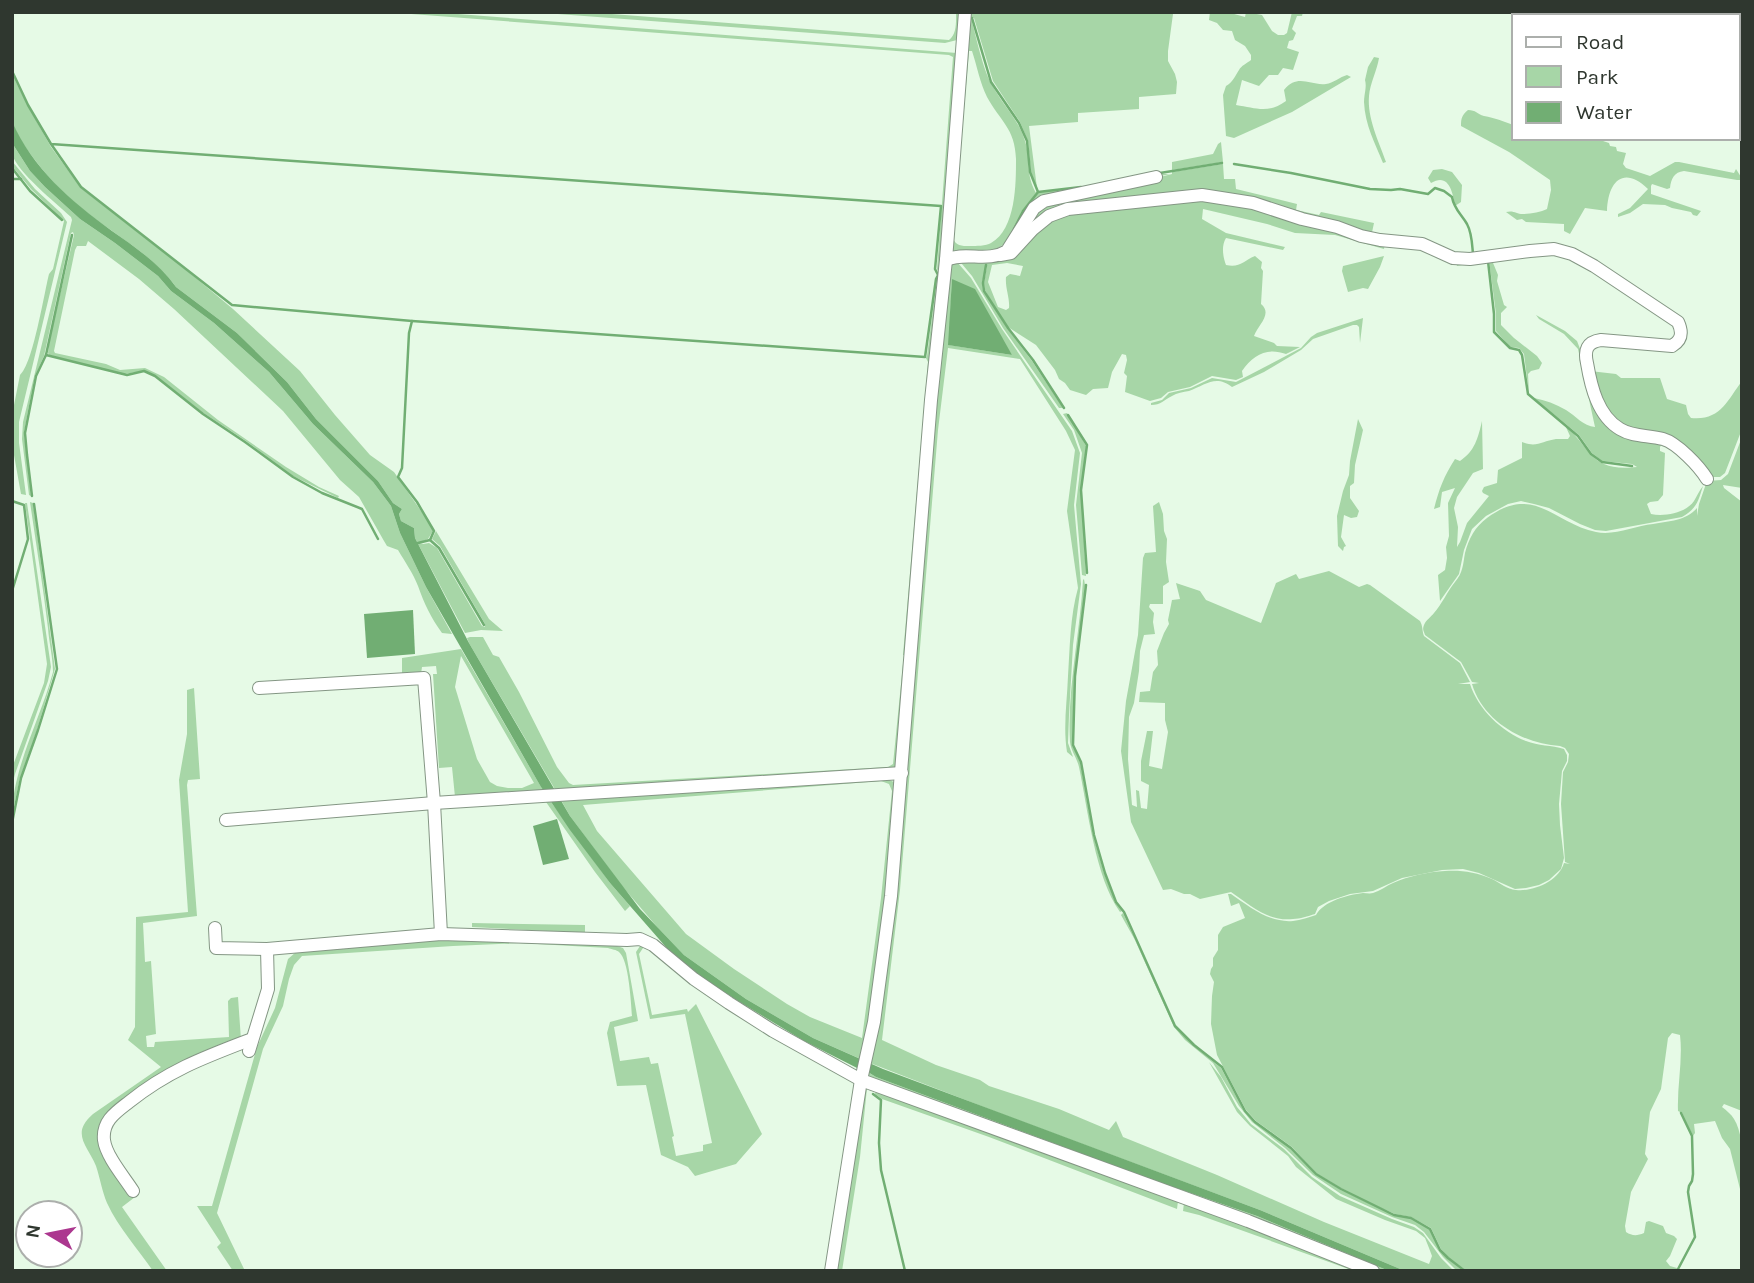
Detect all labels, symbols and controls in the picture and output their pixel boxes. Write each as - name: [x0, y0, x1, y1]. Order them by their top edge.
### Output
- legend: [1512, 14, 1740, 140]
- text: Road: [1576, 30, 1624, 54]
- text: Park: [1576, 65, 1619, 89]
- text: Water: [1576, 100, 1632, 124]
- north arrow: [14, 1199, 84, 1269]
- text: N: [21, 1223, 45, 1240]

